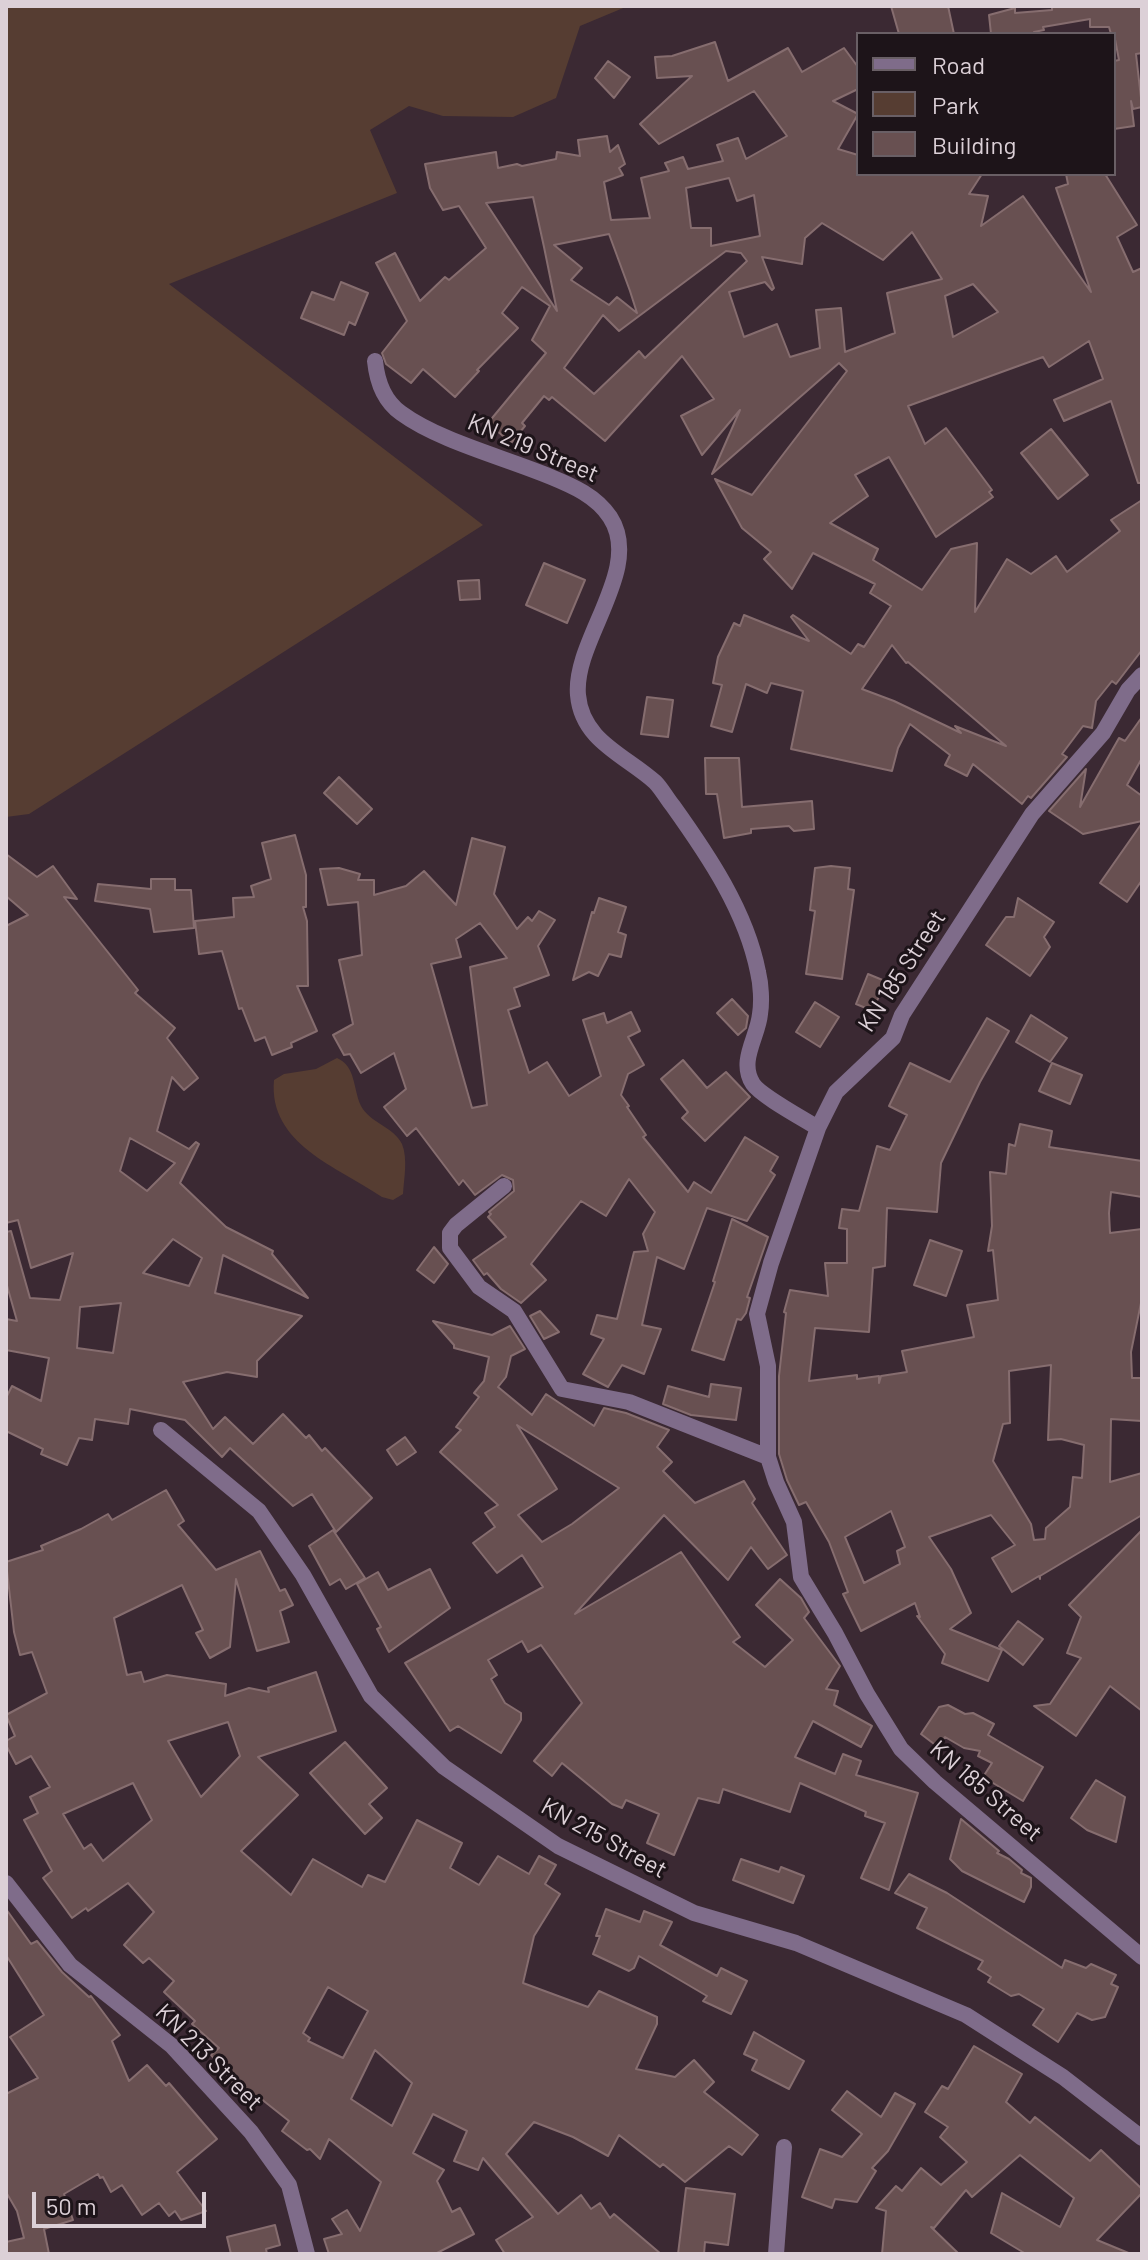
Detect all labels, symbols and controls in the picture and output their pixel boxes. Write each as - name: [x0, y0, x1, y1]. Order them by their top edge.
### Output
- legend: [856, 32, 1116, 176]
- text: Road: [932, 50, 985, 79]
- text: Park: [932, 90, 979, 119]
- text: Building: [932, 130, 1016, 159]
- street label: KN 219 Street: [463, 408, 603, 488]
- street label: KN 185 Street: [852, 905, 952, 1037]
- street label: KN 185 Street: [924, 1734, 1048, 1848]
- street label: KN 215 Street: [536, 1792, 672, 1884]
- street label: KN 213 Street: [150, 1998, 268, 2116]
- scale bar: [36, 2176, 210, 2226]
- text: 50 m: [46, 2191, 97, 2220]

